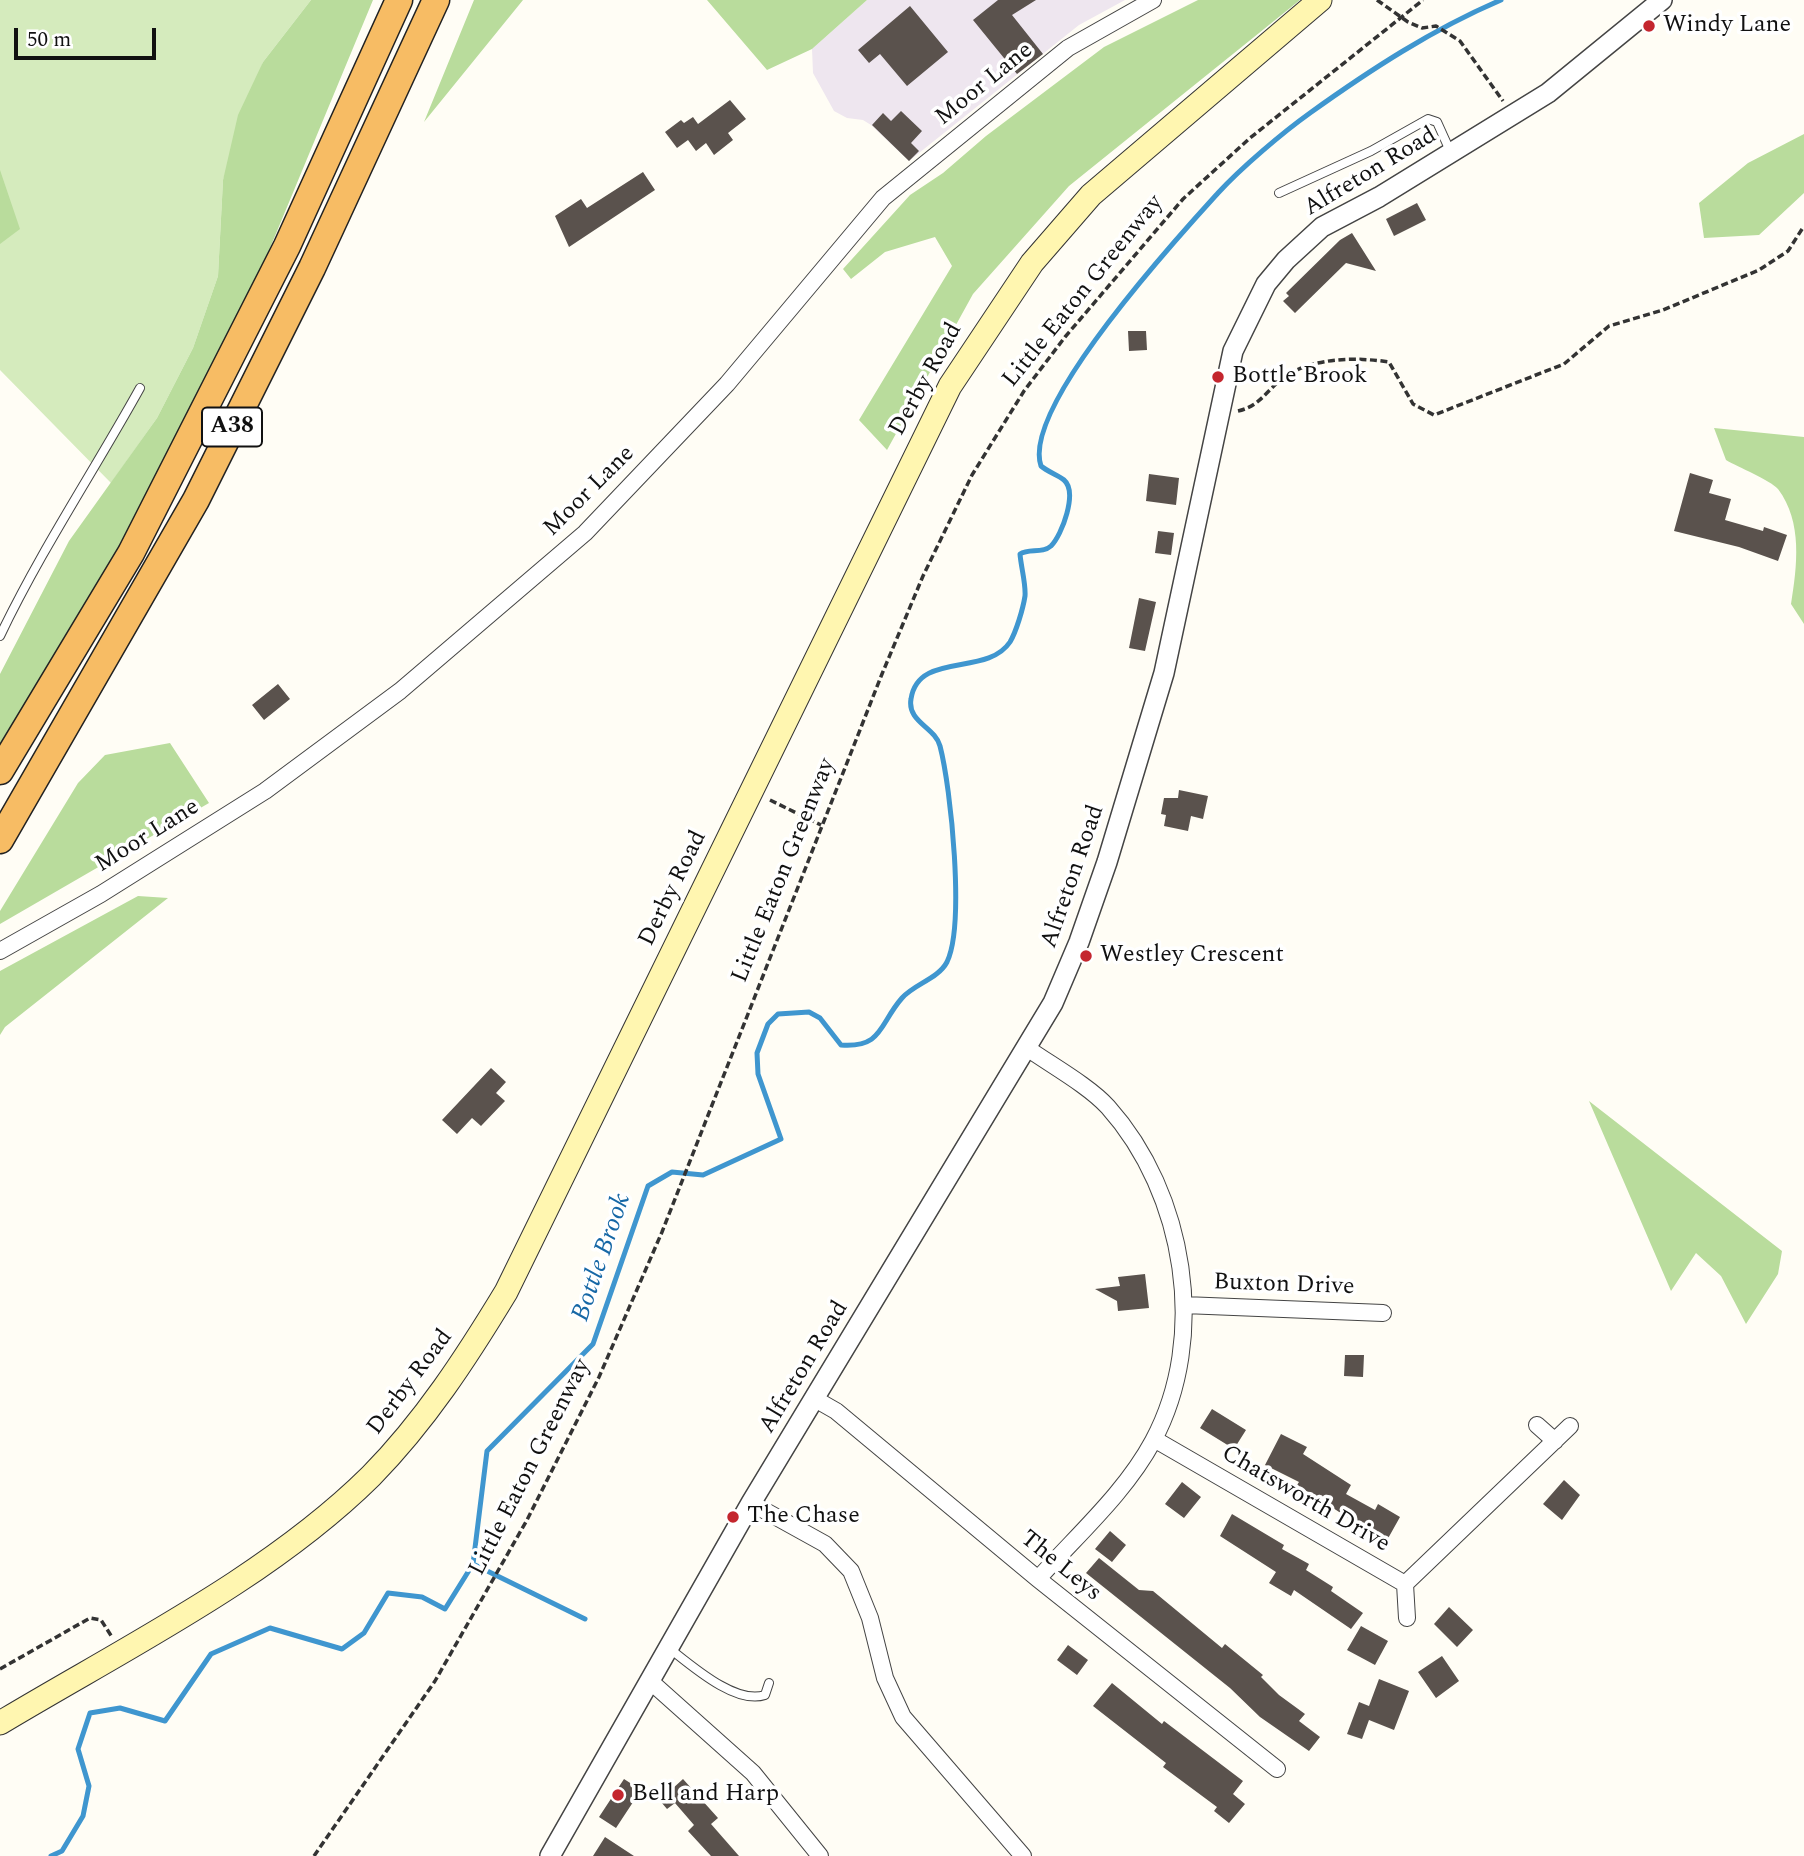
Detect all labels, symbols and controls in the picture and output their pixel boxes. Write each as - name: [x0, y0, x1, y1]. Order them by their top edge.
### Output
- place label: Windy Lane: [1663, 12, 1791, 40]
- scale bar: [18, 14, 159, 58]
- marker: Windy Lane: [1641, 18, 1657, 34]
- text: 50 m: [27, 24, 71, 56]
- street label: Moor Lane: [930, 37, 1040, 133]
- street label: Alfreton Road: [1299, 122, 1443, 224]
- street label: Little Eaton Greenway: [998, 190, 1170, 394]
- street label: Derby Road: [884, 318, 970, 442]
- place label: Bottle Brook: [1232, 363, 1367, 391]
- marker: Bottle Brook: [1210, 369, 1226, 385]
- road number: A38: [202, 408, 262, 446]
- street label: Moor Lane: [538, 440, 642, 544]
- street label: Little Eaton Greenway: [727, 755, 843, 987]
- street label: Moor Lane: [91, 794, 205, 880]
- street label: Alfreton Road: [1036, 802, 1112, 952]
- street label: Derby Road: [634, 827, 714, 951]
- place label: Westley Crescent: [1100, 942, 1284, 970]
- marker: Westley Crescent: [1078, 948, 1094, 964]
- water label: Bottle Brook: [567, 1190, 639, 1326]
- street label: Buxton Drive: [1213, 1269, 1355, 1303]
- street label: Alfreton Road: [754, 1296, 856, 1440]
- street label: Derby Road: [362, 1324, 460, 1442]
- street label: Little Eaton Greenway: [464, 1355, 598, 1581]
- street label: Chatsworth Drive: [1216, 1440, 1394, 1560]
- place label: The Chase: [747, 1503, 860, 1531]
- marker: The Chase: [725, 1509, 741, 1525]
- street label: The Leys: [1013, 1525, 1107, 1609]
- place label: Bell and Harp: [632, 1781, 779, 1809]
- marker: Bell and Harp: [610, 1787, 626, 1803]

